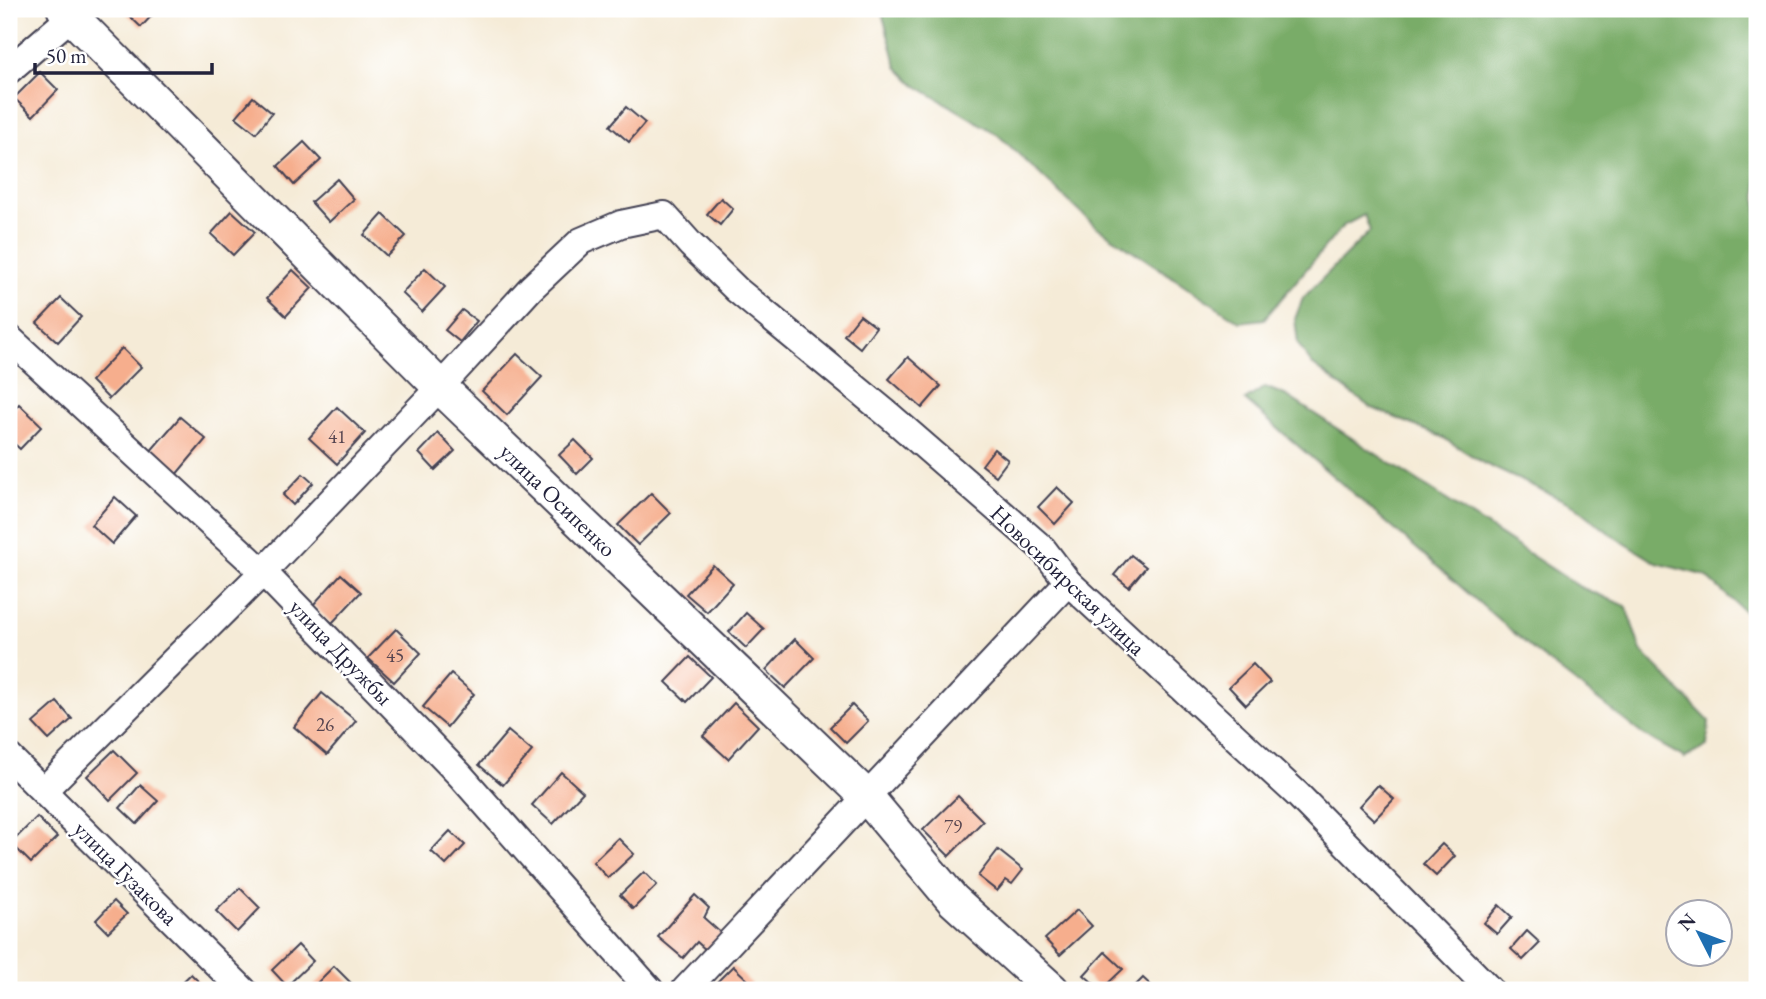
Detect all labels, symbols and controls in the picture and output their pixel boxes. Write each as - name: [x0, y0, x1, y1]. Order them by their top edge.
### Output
- scale bar: [35, 32, 212, 76]
- text: 50 m: [46, 42, 87, 69]
- house number: 41: [328, 424, 346, 449]
- street label: улица Осипенко: [493, 437, 623, 563]
- street label: Новосибирская улица: [984, 498, 1153, 662]
- street label: улица Дружбы: [283, 592, 399, 712]
- house number: 45: [386, 643, 404, 668]
- house number: 26: [316, 712, 334, 737]
- street label: улица Гузакова: [67, 814, 185, 932]
- house number: 79: [944, 814, 962, 839]
- north arrow: [1664, 898, 1734, 968]
- text: N: [1672, 907, 1702, 936]

